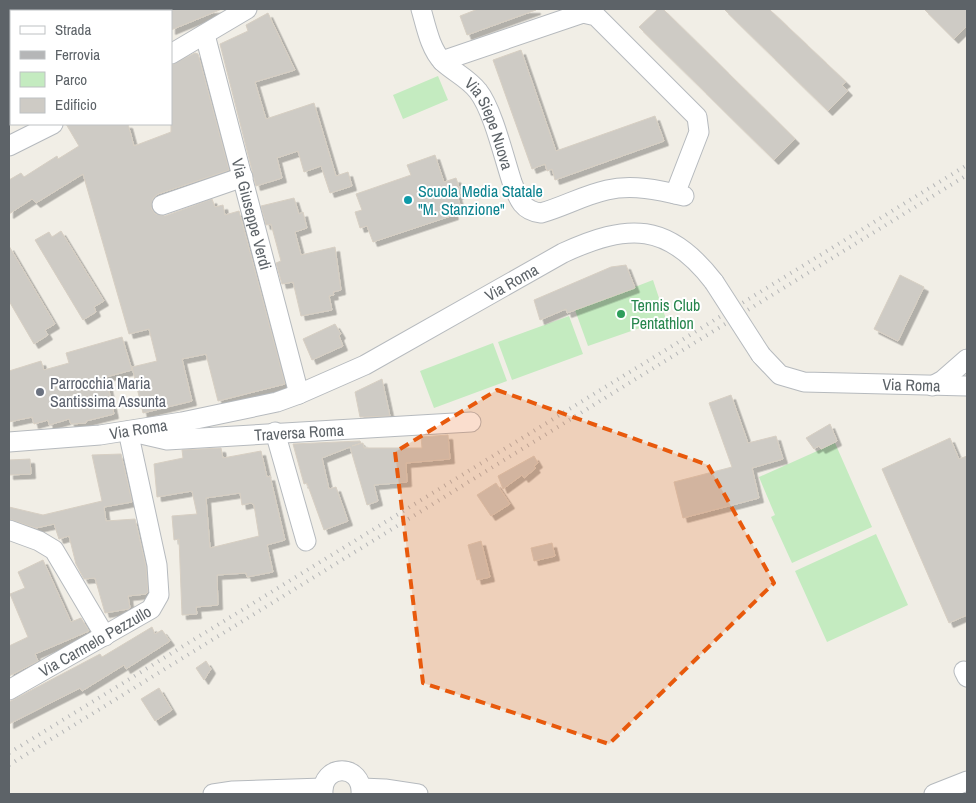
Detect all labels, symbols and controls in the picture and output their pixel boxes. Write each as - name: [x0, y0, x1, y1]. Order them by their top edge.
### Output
- legend: [10, 10, 172, 125]
- text: Strada: [55, 19, 91, 40]
- text: Ferrovia: [55, 44, 100, 65]
- text: Parco: [55, 69, 87, 90]
- street label: Via Siepe Nuova: [460, 72, 519, 173]
- text: Edificio: [55, 94, 97, 115]
- street label: Via Giuseppe Verdi: [227, 156, 277, 272]
- place label: Scuola Media Statale "M. Stanzione": [418, 180, 543, 220]
- marker: Scuola Media Statale "M. Stanzione": [402, 194, 414, 206]
- street label: Via Roma: [481, 258, 543, 306]
- place label: Tennis Club Pentathlon: [631, 294, 700, 334]
- marker: Tennis Club Pentathlon: [615, 308, 627, 320]
- place label: Parrocchia Maria Santissima Assunta: [50, 372, 167, 412]
- street label: Via Roma: [882, 373, 941, 396]
- marker: Parrocchia Maria Santissima Assunta: [34, 386, 46, 398]
- street label: Via Roma: [108, 413, 169, 444]
- street label: Traversa Roma: [253, 419, 345, 446]
- street label: Via Carmelo Pezzullo: [35, 600, 155, 682]

